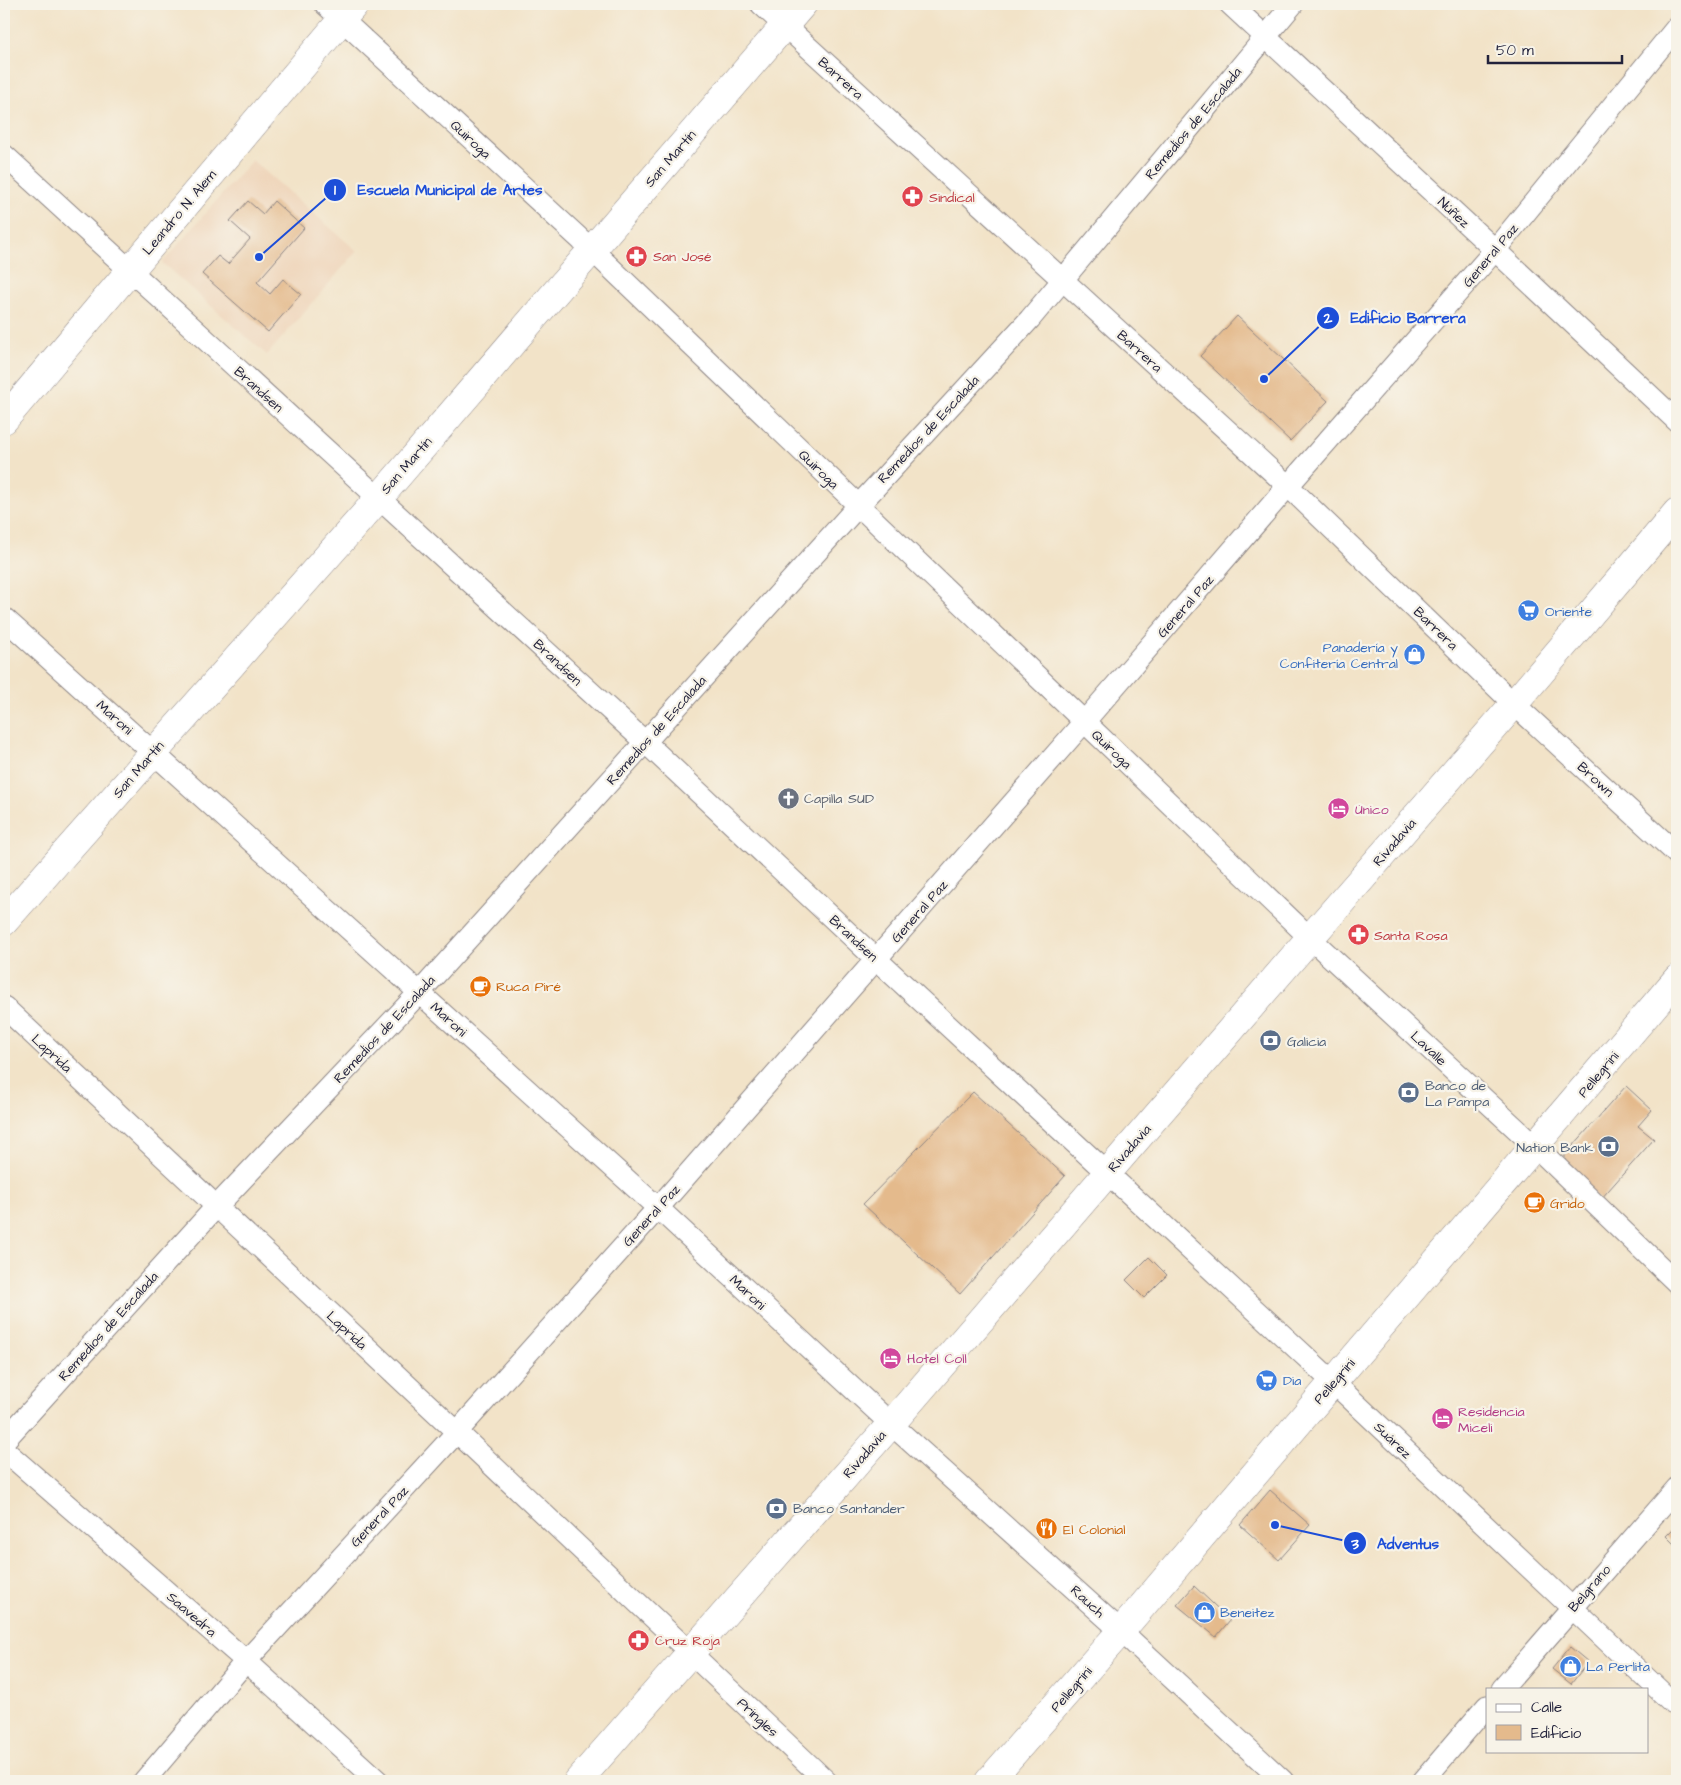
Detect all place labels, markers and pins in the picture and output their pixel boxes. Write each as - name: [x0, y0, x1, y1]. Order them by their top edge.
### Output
- callout: Escuela Municipal de Artes: [323, 175, 553, 205]
- pharmacy icon: Sindical: [901, 185, 925, 209]
- place label: Sindical: [929, 188, 975, 208]
- pharmacy icon: San José: [625, 244, 649, 268]
- place label: San José: [653, 247, 712, 267]
- callout: Edificio Barrera: [1315, 303, 1475, 333]
- supermarket icon: Oriente: [1517, 599, 1541, 623]
- place label: Oriente: [1545, 602, 1592, 622]
- place label: Panadería y Confitería Central: [1280, 638, 1398, 674]
- shop icon: Panadería y Confitería Central: [1402, 643, 1426, 667]
- church icon: Capilla SUD: [776, 786, 800, 810]
- place label: Capilla SUD: [804, 789, 874, 809]
- hotel icon: Único: [1327, 797, 1351, 821]
- place label: Único: [1355, 800, 1389, 820]
- pharmacy icon: Santa Rosa: [1346, 923, 1370, 947]
- place label: Santa Rosa: [1374, 926, 1448, 946]
- cafe icon: Ruca Piré: [468, 974, 492, 998]
- place label: Ruca Piré: [496, 977, 561, 997]
- bank icon: Galicia: [1259, 1029, 1283, 1053]
- place label: Galicia: [1287, 1032, 1326, 1052]
- place label: Banco de La Pampa: [1425, 1076, 1489, 1112]
- bank icon: Banco de La Pampa: [1397, 1081, 1421, 1105]
- bank icon: Nation Bank: [1597, 1135, 1621, 1159]
- place label: Nation Bank: [1516, 1138, 1593, 1158]
- cafe icon: Grido: [1522, 1191, 1546, 1215]
- place label: Grido: [1550, 1194, 1585, 1214]
- hotel icon: Hotel Coll: [879, 1346, 903, 1370]
- place label: Hotel Coll: [907, 1349, 967, 1369]
- supermarket icon: Dia: [1255, 1368, 1279, 1392]
- place label: Dia: [1283, 1371, 1301, 1391]
- place label: Residencia Miceli: [1458, 1402, 1525, 1438]
- hotel icon: Residencia Miceli: [1430, 1407, 1454, 1431]
- bank icon: Banco Santander: [765, 1496, 789, 1520]
- place label: Banco Santander: [793, 1499, 905, 1519]
- restaurant icon: El Colonial: [1035, 1517, 1059, 1541]
- place label: El Colonial: [1063, 1520, 1125, 1540]
- callout: Adventus: [1342, 1528, 1449, 1558]
- shop icon: Beneitez: [1192, 1600, 1216, 1624]
- place label: Beneitez: [1220, 1603, 1274, 1623]
- pharmacy icon: Cruz Roja: [627, 1628, 651, 1652]
- place label: Cruz Roja: [655, 1631, 720, 1651]
- shop icon: La Perlita: [1558, 1654, 1582, 1678]
- place label: La Perlita: [1586, 1657, 1650, 1677]

